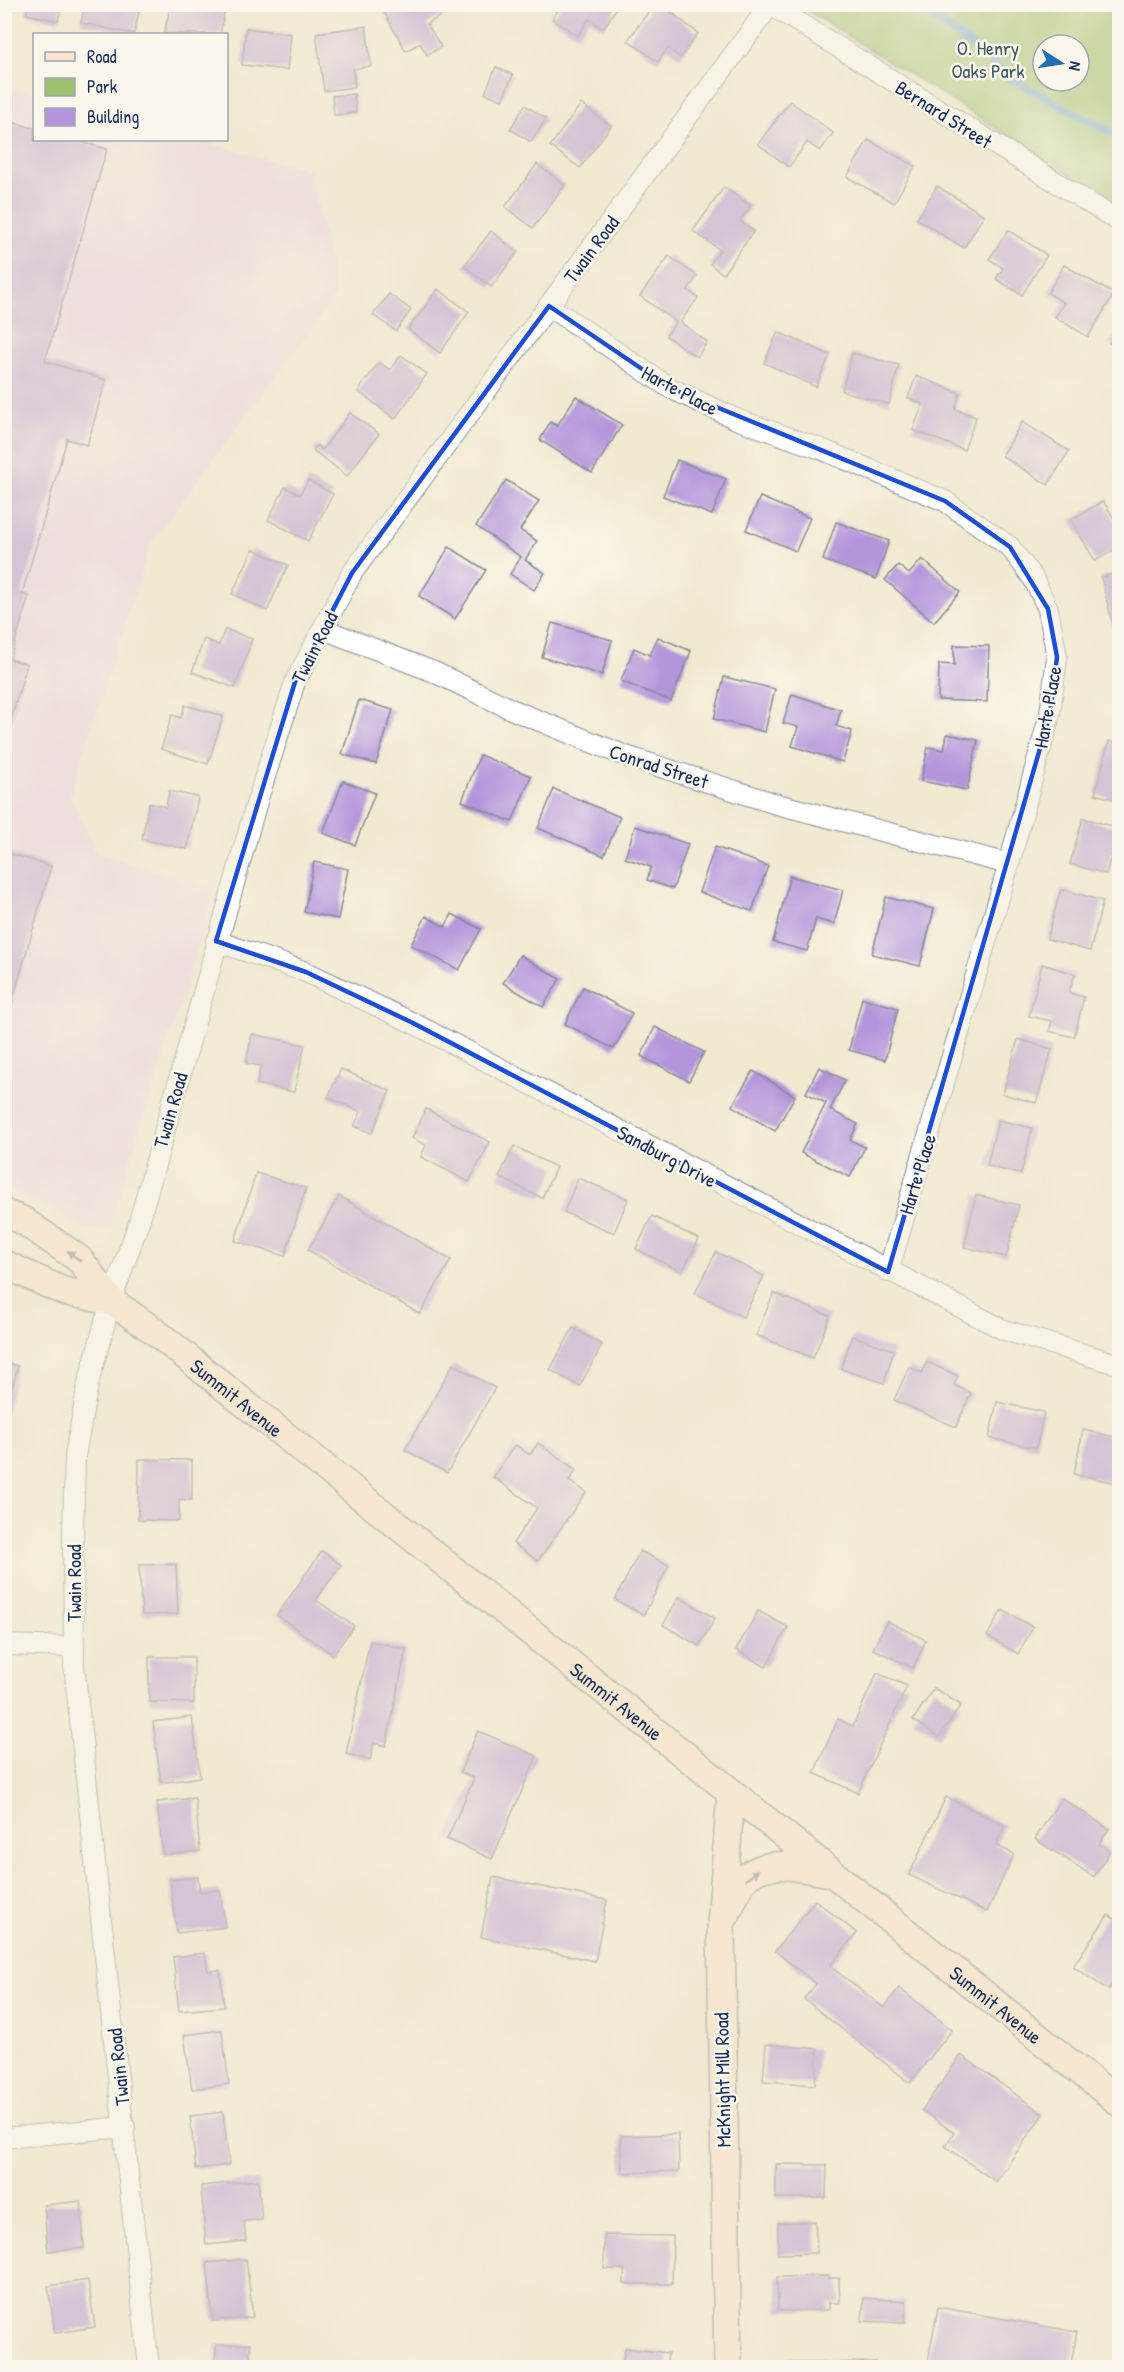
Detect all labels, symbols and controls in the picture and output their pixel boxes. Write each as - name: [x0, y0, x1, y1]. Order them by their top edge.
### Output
- legend: [33, 33, 228, 141]
- north arrow: [1031, 33, 1091, 93]
- park label: O. Henry Oaks Park: [951, 34, 1025, 84]
- text: Road: [87, 44, 117, 69]
- text: N: [1064, 60, 1087, 73]
- text: Park: [87, 74, 118, 99]
- street label: Bernard Street: [890, 74, 998, 155]
- text: Building: [87, 104, 139, 129]
- street label: Twain Road: [557, 210, 625, 288]
- street label: Harte Place: [637, 359, 723, 421]
- street label: Twain Road: [284, 606, 344, 688]
- street label: Harte Place: [1027, 664, 1067, 750]
- street label: Conrad Street: [606, 737, 713, 795]
- street label: Twain Road: [146, 1069, 194, 1151]
- street label: Sandburg Drive: [613, 1119, 721, 1194]
- street label: Harte Place: [892, 1130, 942, 1218]
- one-way arrow: [66, 1251, 81, 1263]
- street label: Summit Avenue: [185, 1352, 289, 1443]
- street label: Twain Road: [60, 1544, 87, 1622]
- street label: Summit Avenue: [565, 1656, 669, 1746]
- one-way arrow: [744, 1869, 760, 1882]
- street label: Summit Avenue: [945, 1959, 1048, 2049]
- street label: McKnight Mill Road: [707, 2012, 737, 2148]
- street label: Twain Road: [101, 2027, 135, 2107]

